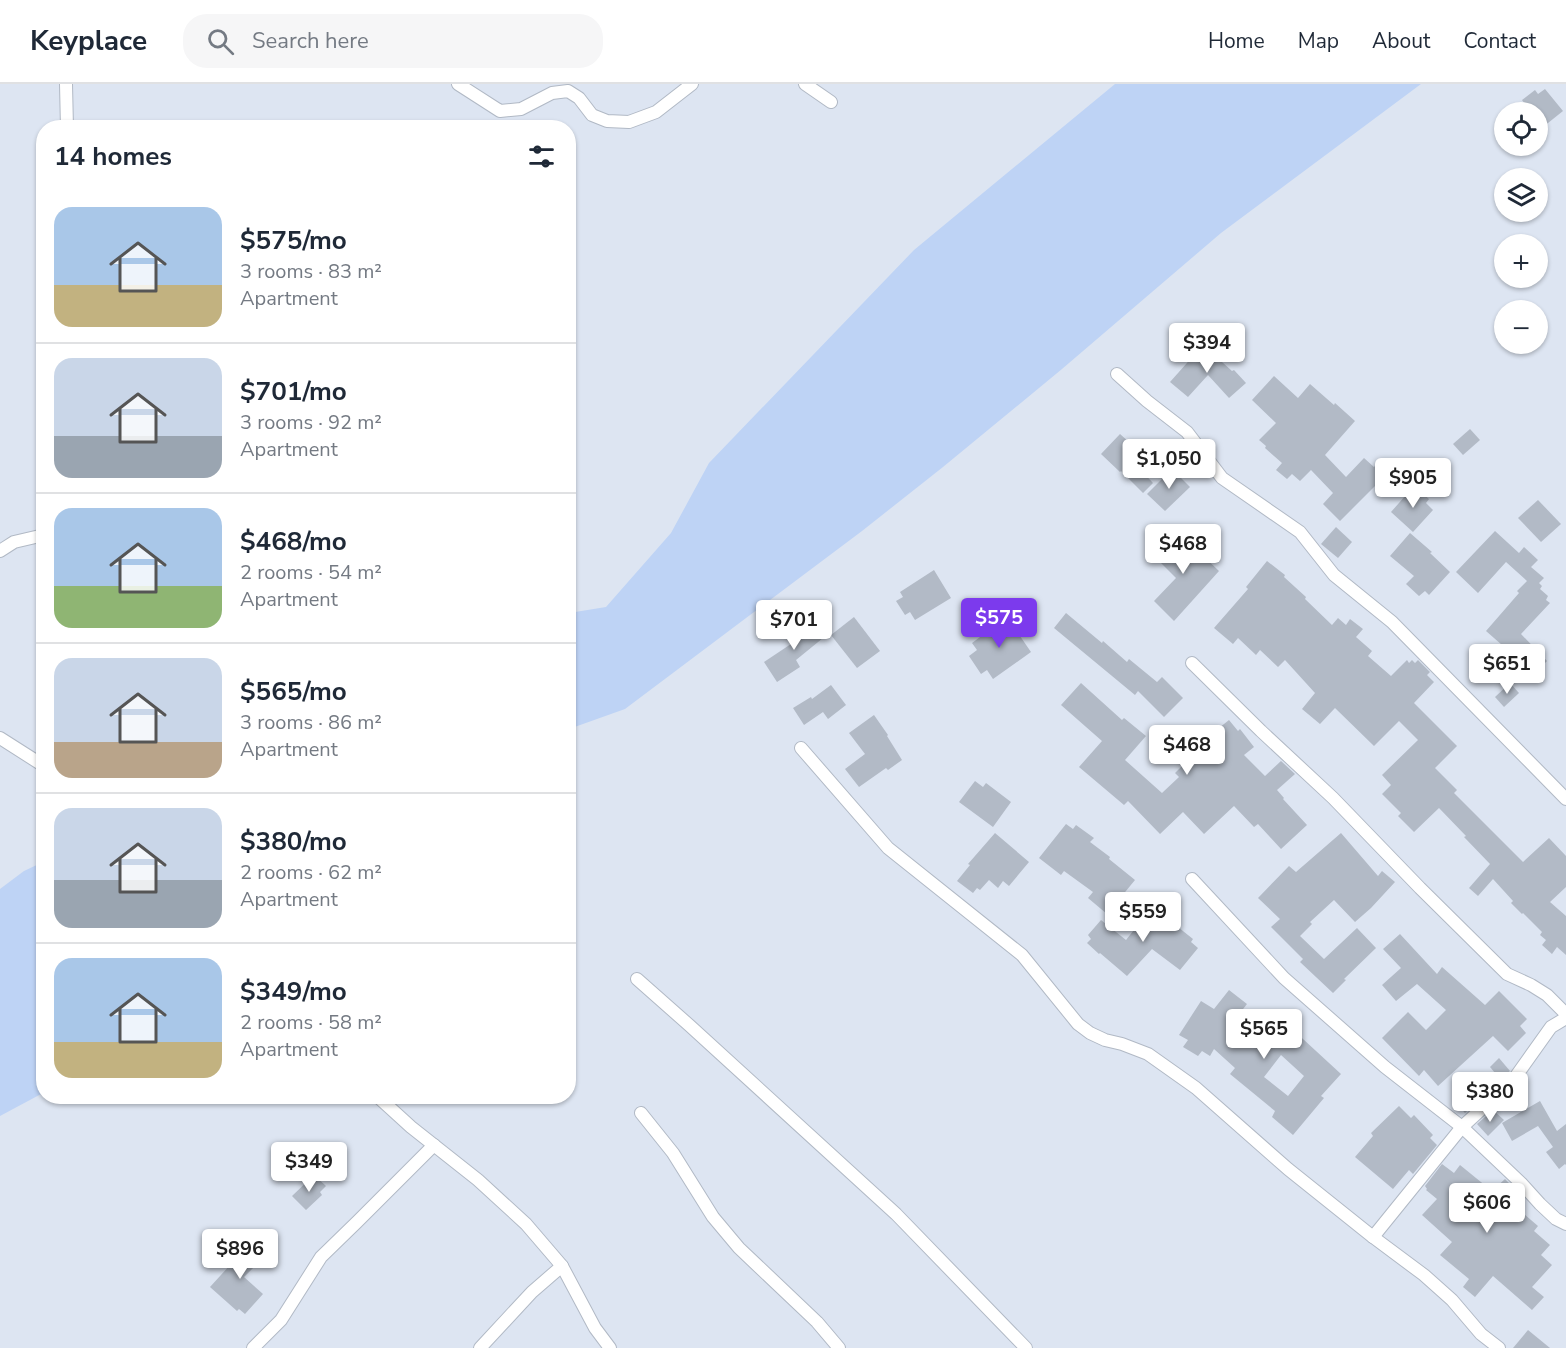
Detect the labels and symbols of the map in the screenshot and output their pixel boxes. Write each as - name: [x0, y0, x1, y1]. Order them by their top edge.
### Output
- pin: $394: [1171, 323, 1243, 374]
- pin: $1,050: [1120, 439, 1218, 490]
- pin: $905: [1377, 458, 1449, 509]
- pin: $468: [1147, 524, 1219, 575]
- pin: $575: [963, 598, 1035, 649]
- pin: $701: [758, 600, 830, 651]
- pin: $651: [1471, 644, 1543, 695]
- pin: $468: [1151, 725, 1223, 776]
- pin: $559: [1107, 892, 1179, 943]
- pin: $565: [1228, 1009, 1300, 1060]
- pin: $380: [1454, 1072, 1526, 1123]
- pin: $349: [273, 1142, 345, 1193]
- pin: $606: [1451, 1183, 1523, 1234]
- pin: $896: [204, 1229, 276, 1280]

